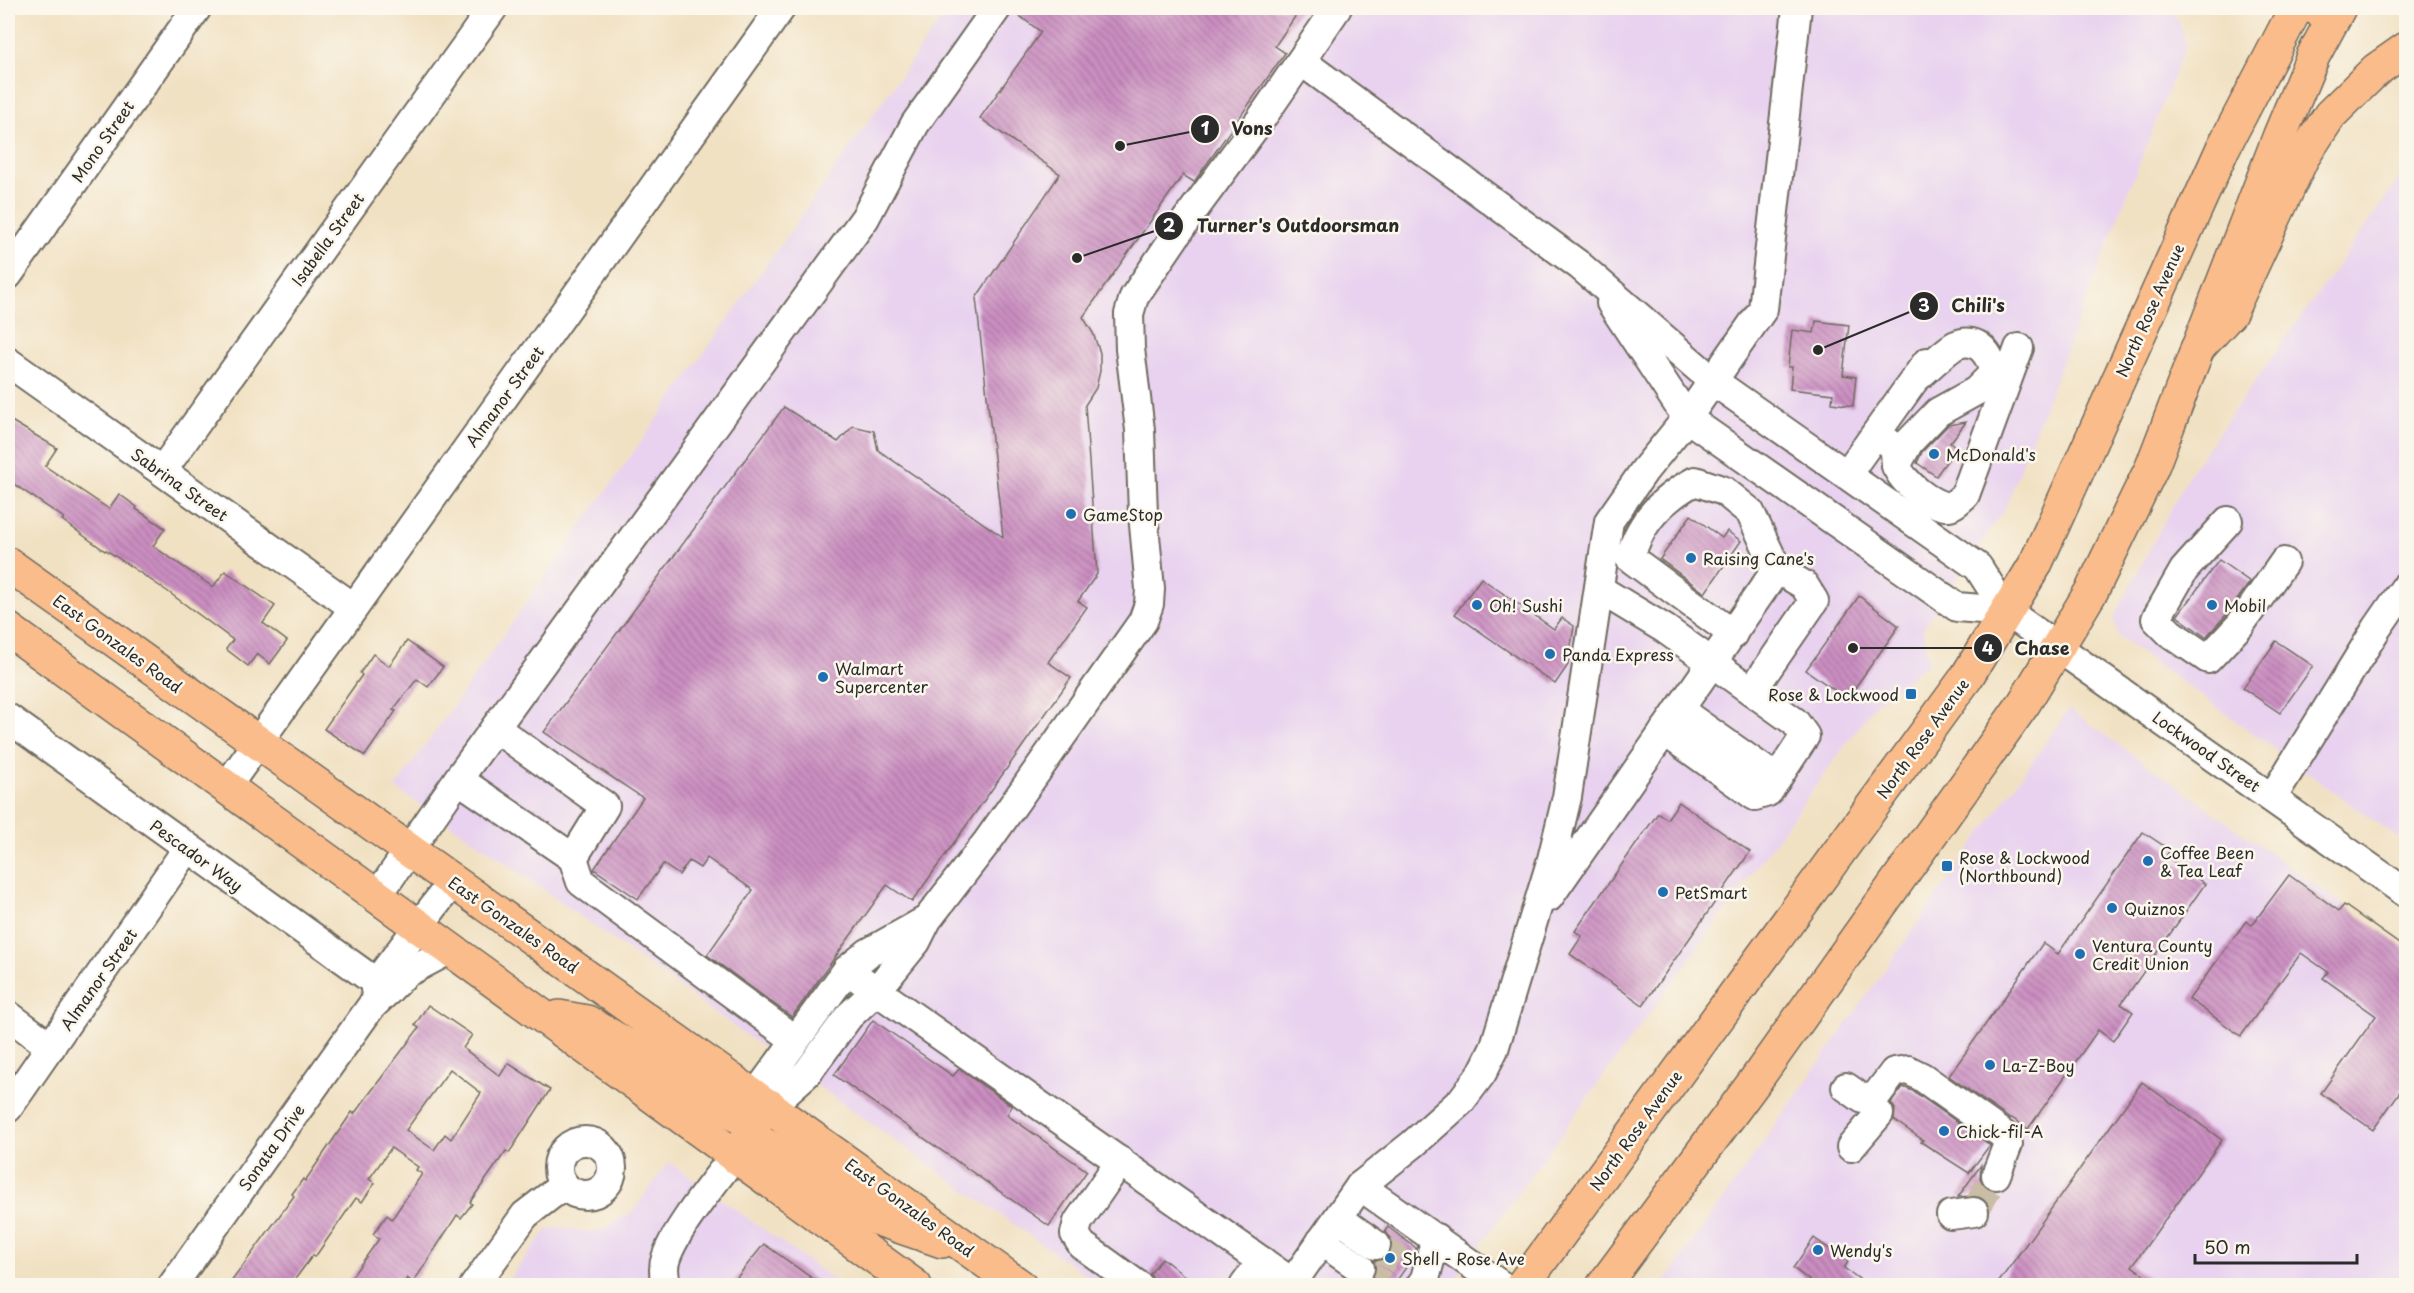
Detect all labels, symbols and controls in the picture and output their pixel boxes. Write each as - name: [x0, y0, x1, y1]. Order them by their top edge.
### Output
- street label: Mono Street: [65, 95, 139, 187]
- callout: Vons: [1190, 111, 1285, 147]
- text: 1: [1201, 114, 1210, 141]
- text: Vons: [1231, 114, 1273, 141]
- street label: Isabella Street: [285, 187, 369, 291]
- callout: Turner's Outdoorsman: [1154, 208, 1412, 244]
- text: 2: [1163, 211, 1176, 238]
- text: Turner's Outdoorsman: [1197, 211, 1399, 238]
- street label: North Rose Avenue: [2109, 239, 2189, 381]
- callout: Chili's: [1909, 288, 2017, 324]
- text: 3: [1918, 291, 1930, 318]
- text: Chili's: [1951, 291, 2005, 318]
- street label: Almanor Street: [459, 340, 549, 451]
- street label: Sabrina Street: [127, 442, 234, 527]
- place label: McDonald's: [1946, 442, 2036, 466]
- marker: McDonald's: [1927, 447, 1941, 461]
- place label: GameStop: [1083, 502, 1163, 526]
- marker: GameStop: [1064, 507, 1078, 521]
- place label: Raising Cane's: [1703, 546, 1814, 570]
- marker: Raising Cane's: [1684, 551, 1698, 565]
- street label: East Gonzales Road: [48, 588, 188, 698]
- place label: Oh! Sushi: [1489, 593, 1563, 617]
- place label: Mobil: [2224, 593, 2266, 617]
- marker: Oh! Sushi: [1470, 598, 1484, 612]
- marker: Mobil: [2205, 598, 2219, 612]
- callout: Chase: [1973, 630, 2082, 666]
- text: 4: [1982, 634, 1994, 661]
- text: Chase: [2014, 634, 2070, 661]
- place label: Panda Express: [1562, 642, 1674, 666]
- marker: Panda Express: [1543, 647, 1557, 661]
- place label: Walmart Supercenter: [835, 656, 929, 698]
- marker: Walmart Supercenter: [816, 670, 830, 684]
- street label: North Rose Avenue: [1870, 673, 1974, 803]
- place label: Rose & Lockwood: [1768, 682, 1899, 706]
- marker: Rose & Lockwood: [1904, 687, 1918, 701]
- street label: Lockwood Street: [2148, 705, 2266, 797]
- street label: Pescador Way: [146, 813, 248, 897]
- place label: Coffee Been & Tea Leaf: [2160, 840, 2254, 882]
- place label: Rose & Lockwood (Northbound): [1959, 845, 2090, 887]
- marker: Coffee Been & Tea Leaf: [2141, 854, 2155, 868]
- marker: Rose & Lockwood (Northbound): [1940, 859, 1954, 873]
- street label: East Gonzales Road: [444, 870, 584, 978]
- place label: PetSmart: [1675, 880, 1748, 904]
- marker: PetSmart: [1656, 885, 1670, 899]
- place label: Quiznos: [2124, 896, 2185, 920]
- marker: Quiznos: [2105, 901, 2119, 915]
- street label: Almanor Street: [54, 923, 142, 1035]
- place label: Ventura County Credit Union: [2092, 933, 2213, 975]
- marker: Ventura County Credit Union: [2073, 947, 2087, 961]
- place label: La-Z-Boy: [2002, 1053, 2074, 1077]
- marker: La-Z-Boy: [1983, 1058, 1997, 1072]
- street label: North Rose Avenue: [1583, 1065, 1687, 1195]
- street label: Sonata Drive: [232, 1099, 310, 1195]
- place label: Chick-fil-A: [1956, 1119, 2043, 1143]
- marker: Chick-fil-A: [1937, 1124, 1951, 1138]
- street label: East Gonzales Road: [840, 1152, 980, 1262]
- scale bar: [2195, 1227, 2357, 1265]
- text: 50 m: [2204, 1233, 2251, 1260]
- place label: Wendy's: [1830, 1238, 1892, 1262]
- marker: Wendy's: [1811, 1243, 1825, 1257]
- place label: Shell - Rose Ave: [1402, 1246, 1524, 1270]
- marker: Shell - Rose Ave: [1383, 1251, 1397, 1265]

